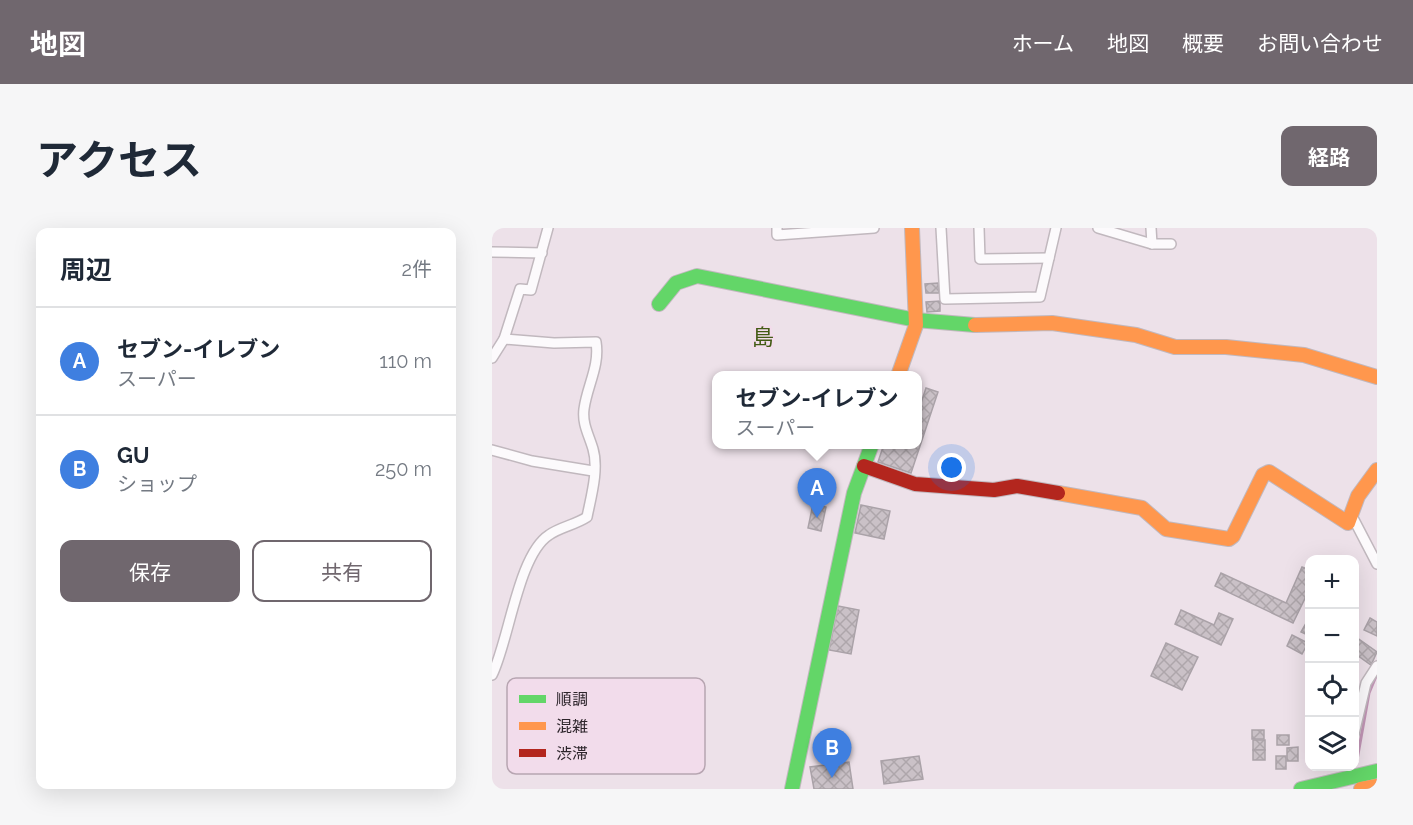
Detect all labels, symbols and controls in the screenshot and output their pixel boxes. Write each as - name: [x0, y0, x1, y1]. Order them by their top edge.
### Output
- text: 地図: [30, 28, 86, 61]
- text: ホーム: [1012, 31, 1074, 56]
- text: 地図: [1107, 31, 1149, 56]
- text: 概要: [1182, 31, 1224, 56]
- text: お問い合わせ: [1257, 31, 1383, 56]
- button: 経路: [1281, 126, 1377, 186]
- text: アクセス: [36, 136, 202, 185]
- text: 周辺: [60, 255, 112, 285]
- text: 2件: [402, 257, 432, 281]
- district label: 島: [752, 324, 774, 350]
- text: セブン-イレブン: [117, 336, 280, 362]
- text: A: [73, 349, 86, 373]
- text: 110 m: [379, 349, 432, 373]
- text: スーパー: [117, 367, 197, 391]
- popup: [712, 371, 922, 449]
- text: セブン-イレブン: [735, 385, 899, 411]
- text: スーパー: [735, 416, 815, 440]
- text: GU: [117, 442, 149, 468]
- your location: [937, 453, 966, 482]
- text: B: [73, 457, 86, 481]
- text: 250 m: [375, 457, 432, 481]
- pin: A: [798, 468, 836, 518]
- text: ショップ: [117, 472, 197, 496]
- button: 保存: [60, 540, 240, 602]
- button: 共有: [252, 540, 432, 602]
- map controls: [1305, 555, 1359, 771]
- button: +: [1305, 555, 1359, 609]
- button: −: [1305, 609, 1359, 663]
- button: locate: [1305, 663, 1359, 717]
- legend: [507, 678, 705, 774]
- text: 順調: [556, 690, 588, 709]
- text: 混雑: [556, 717, 588, 736]
- button: layers: [1305, 717, 1359, 771]
- pin: B: [812, 728, 852, 778]
- text: 渋滞: [556, 744, 588, 763]

